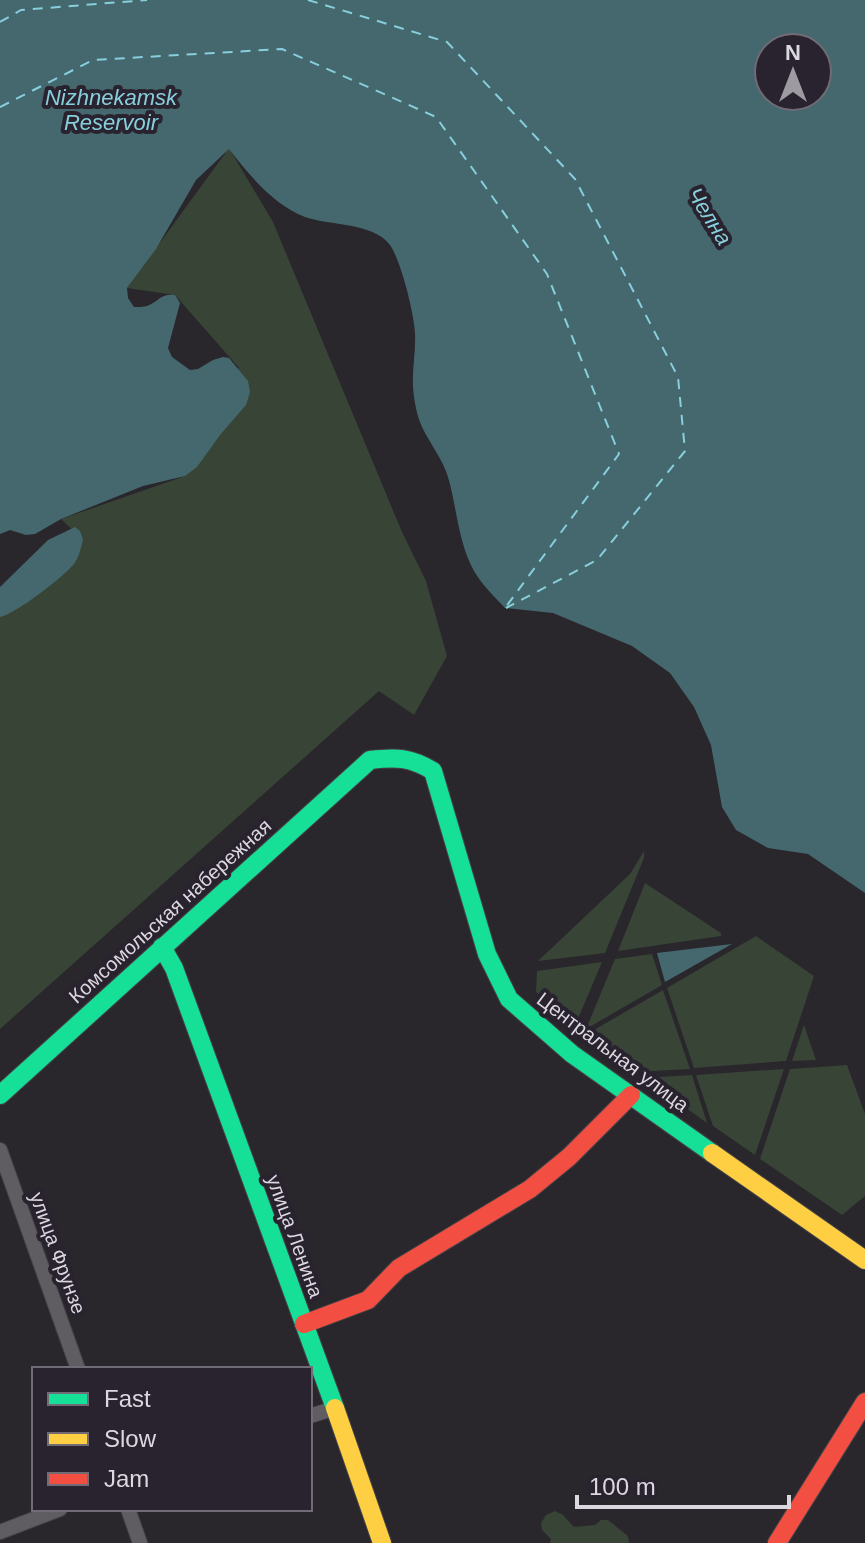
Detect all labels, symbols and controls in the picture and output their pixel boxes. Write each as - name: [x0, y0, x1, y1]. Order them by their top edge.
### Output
- north arrow: [753, 32, 833, 112]
- text: N: [785, 40, 801, 65]
- water label: Nizhnekamsk Reservoir: [45, 85, 178, 135]
- water label: Челна: [682, 183, 737, 250]
- street label: Комсомольская набережная: [65, 814, 275, 1008]
- street label: Центральная улица: [533, 988, 694, 1117]
- street label: улица Ленина: [263, 1172, 328, 1301]
- street label: улица Фрунзе: [26, 1189, 90, 1317]
- legend: [32, 1367, 312, 1511]
- text: Fast: [104, 1385, 151, 1412]
- text: Slow: [104, 1425, 157, 1452]
- scale bar: [577, 1459, 789, 1509]
- text: Jam: [104, 1465, 149, 1492]
- text: 100 m: [589, 1473, 656, 1500]

